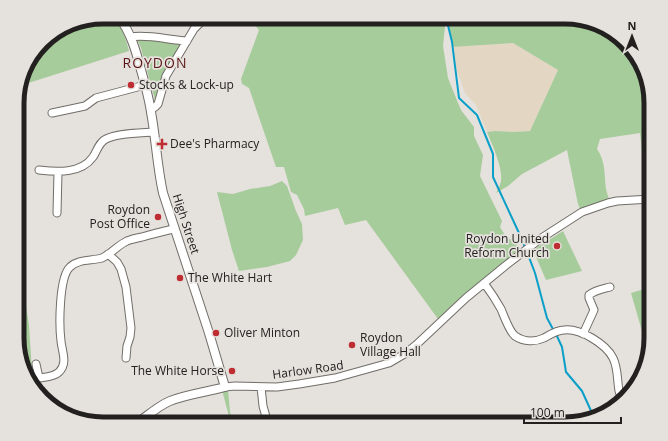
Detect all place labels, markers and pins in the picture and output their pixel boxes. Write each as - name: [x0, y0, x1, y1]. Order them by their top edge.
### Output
- place label: Stocks & Lock-up: [139, 76, 234, 93]
- marker: Stocks & Lock-up: [126, 80, 136, 90]
- place label: Dee's Pharmacy: [170, 135, 260, 152]
- marker: Dee's Pharmacy: [157, 139, 167, 149]
- place label: Roydon Post Office: [90, 201, 150, 232]
- marker: Roydon Post Office: [153, 212, 163, 222]
- place label: Roydon United Reform Church: [464, 230, 549, 261]
- marker: Roydon United Reform Church: [552, 241, 562, 251]
- place label: The White Hart: [188, 269, 272, 286]
- marker: The White Hart: [175, 273, 185, 283]
- place label: Oliver Minton: [224, 324, 300, 341]
- marker: Oliver Minton: [211, 328, 221, 338]
- place label: Roydon Village Hall: [360, 329, 421, 360]
- marker: Roydon Village Hall: [347, 340, 357, 350]
- place label: The White Horse: [131, 362, 224, 379]
- marker: The White Horse: [227, 366, 237, 376]

